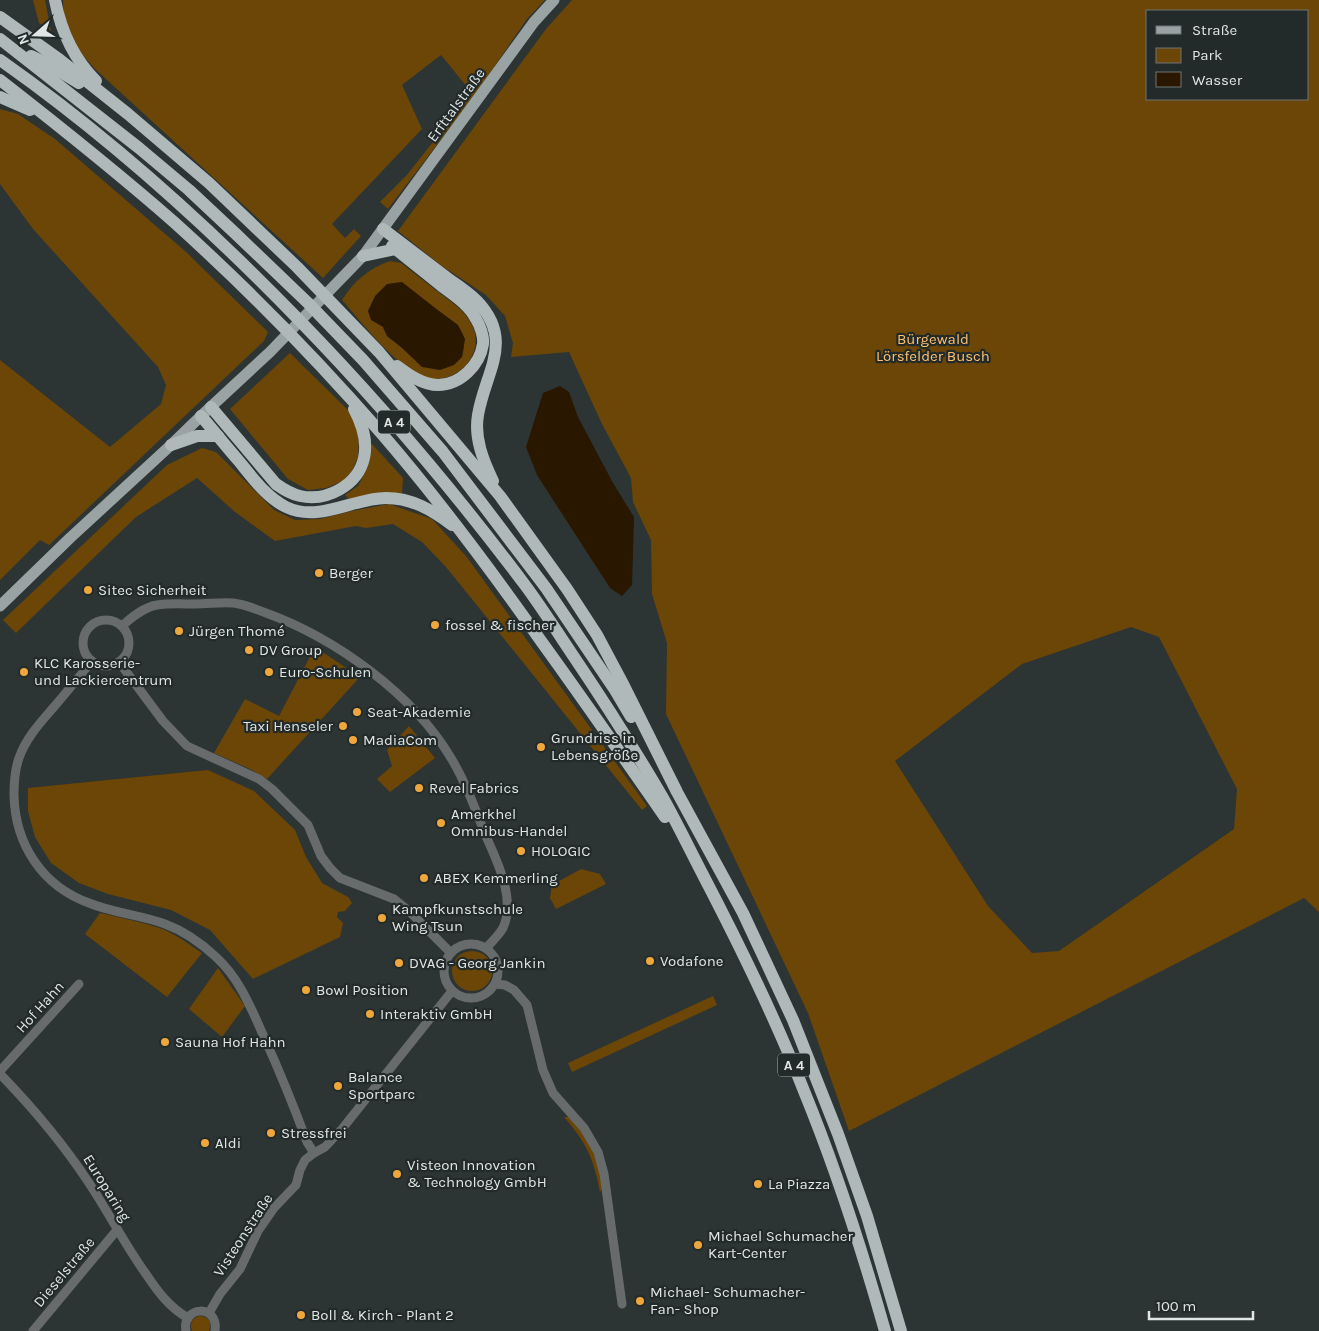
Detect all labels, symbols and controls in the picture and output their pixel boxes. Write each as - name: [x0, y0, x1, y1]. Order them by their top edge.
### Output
- north arrow: [10, 10, 60, 60]
- legend: [1146, 10, 1309, 100]
- text: Straße: [1192, 21, 1237, 39]
- text: N: [14, 32, 33, 47]
- text: Park: [1192, 46, 1222, 64]
- street label: Erfttalstraße: [423, 65, 489, 145]
- text: Wasser: [1192, 71, 1243, 89]
- park label: Bürgewald Lörsfelder Busch: [876, 330, 990, 365]
- road number: A 4: [378, 411, 410, 434]
- place label: Berger: [329, 564, 373, 582]
- marker: Berger: [313, 567, 325, 579]
- place label: Sitec Sicherheit: [98, 581, 207, 599]
- marker: Sitec Sicherheit: [82, 584, 94, 596]
- place label: fossel & fischer: [445, 616, 555, 634]
- marker: fossel & fischer: [429, 619, 441, 631]
- place label: Jürgen Thomé: [189, 622, 285, 640]
- marker: Jürgen Thomé: [173, 625, 185, 637]
- place label: DV Group: [259, 641, 322, 659]
- marker: DV Group: [243, 644, 255, 656]
- place label: KLC Karosserie- und Lackiercentrum: [34, 654, 172, 689]
- place label: Euro-Schulen: [279, 663, 371, 681]
- marker: KLC Karosserie- und Lackiercentrum: [18, 666, 30, 678]
- marker: Euro-Schulen: [263, 666, 275, 678]
- place label: Seat-Akademie: [367, 703, 471, 721]
- marker: Seat-Akademie: [351, 706, 363, 718]
- place label: Taxi Henseler: [243, 717, 334, 735]
- marker: Taxi Henseler: [337, 720, 349, 732]
- place label: Grundriss in Lebensgröße: [551, 729, 638, 764]
- place label: MadiaCom: [363, 731, 437, 749]
- marker: MadiaCom: [347, 734, 359, 746]
- marker: Grundriss in Lebensgröße: [535, 741, 547, 753]
- place label: Revel Fabrics: [429, 779, 519, 797]
- marker: Revel Fabrics: [413, 782, 425, 794]
- place label: Amerkhel Omnibus-Handel: [451, 805, 567, 840]
- marker: Amerkhel Omnibus-Handel: [435, 817, 447, 829]
- place label: HOLOGIC: [531, 842, 590, 860]
- marker: HOLOGIC: [515, 845, 527, 857]
- place label: ABEX Kemmerling: [434, 869, 558, 887]
- marker: ABEX Kemmerling: [418, 872, 430, 884]
- place label: Kampfkunstschule Wing Tsun: [392, 900, 523, 935]
- marker: Kampfkunstschule Wing Tsun: [376, 912, 388, 924]
- place label: Vodafone: [660, 952, 723, 970]
- place label: DVAG - Georg Jankin: [409, 954, 546, 972]
- marker: Vodafone: [644, 955, 656, 967]
- marker: DVAG - Georg Jankin: [393, 957, 405, 969]
- street label: Hof Hahn: [12, 977, 68, 1037]
- place label: Bowl Position: [316, 981, 408, 999]
- marker: Bowl Position: [300, 984, 312, 996]
- place label: Interaktiv GmbH: [380, 1005, 493, 1023]
- marker: Interaktiv GmbH: [364, 1008, 376, 1020]
- place label: Sauna Hof Hahn: [175, 1033, 286, 1051]
- marker: Sauna Hof Hahn: [159, 1036, 171, 1048]
- road number: A 4: [778, 1054, 810, 1076]
- place label: Balance Sportparc: [348, 1068, 415, 1103]
- marker: Balance Sportparc: [332, 1080, 344, 1092]
- place label: Stressfrei: [281, 1124, 347, 1142]
- marker: Stressfrei: [265, 1127, 277, 1139]
- place label: Aldi: [215, 1134, 241, 1152]
- marker: Aldi: [199, 1137, 211, 1149]
- street label: Europaring: [79, 1151, 135, 1225]
- place label: Visteon Innovation & Technology GmbH: [407, 1156, 547, 1191]
- marker: Visteon Innovation & Technology GmbH: [391, 1168, 403, 1180]
- place label: La Piazza: [768, 1175, 830, 1193]
- marker: La Piazza: [752, 1178, 764, 1190]
- street label: Visteonstraße: [209, 1190, 277, 1280]
- place label: Michael Schumacher Kart-Center: [708, 1227, 853, 1262]
- street label: Dieselstraße: [29, 1233, 99, 1311]
- marker: Michael Schumacher Kart-Center: [692, 1239, 704, 1251]
- place label: Michael- Schumacher- Fan- Shop: [650, 1283, 805, 1318]
- scale bar: [1149, 1288, 1253, 1320]
- marker: Michael- Schumacher- Fan- Shop: [634, 1295, 646, 1307]
- text: 100 m: [1156, 1297, 1196, 1315]
- place label: Boll & Kirch - Plant 2: [311, 1306, 454, 1324]
- marker: Boll & Kirch - Plant 2: [295, 1309, 307, 1321]

